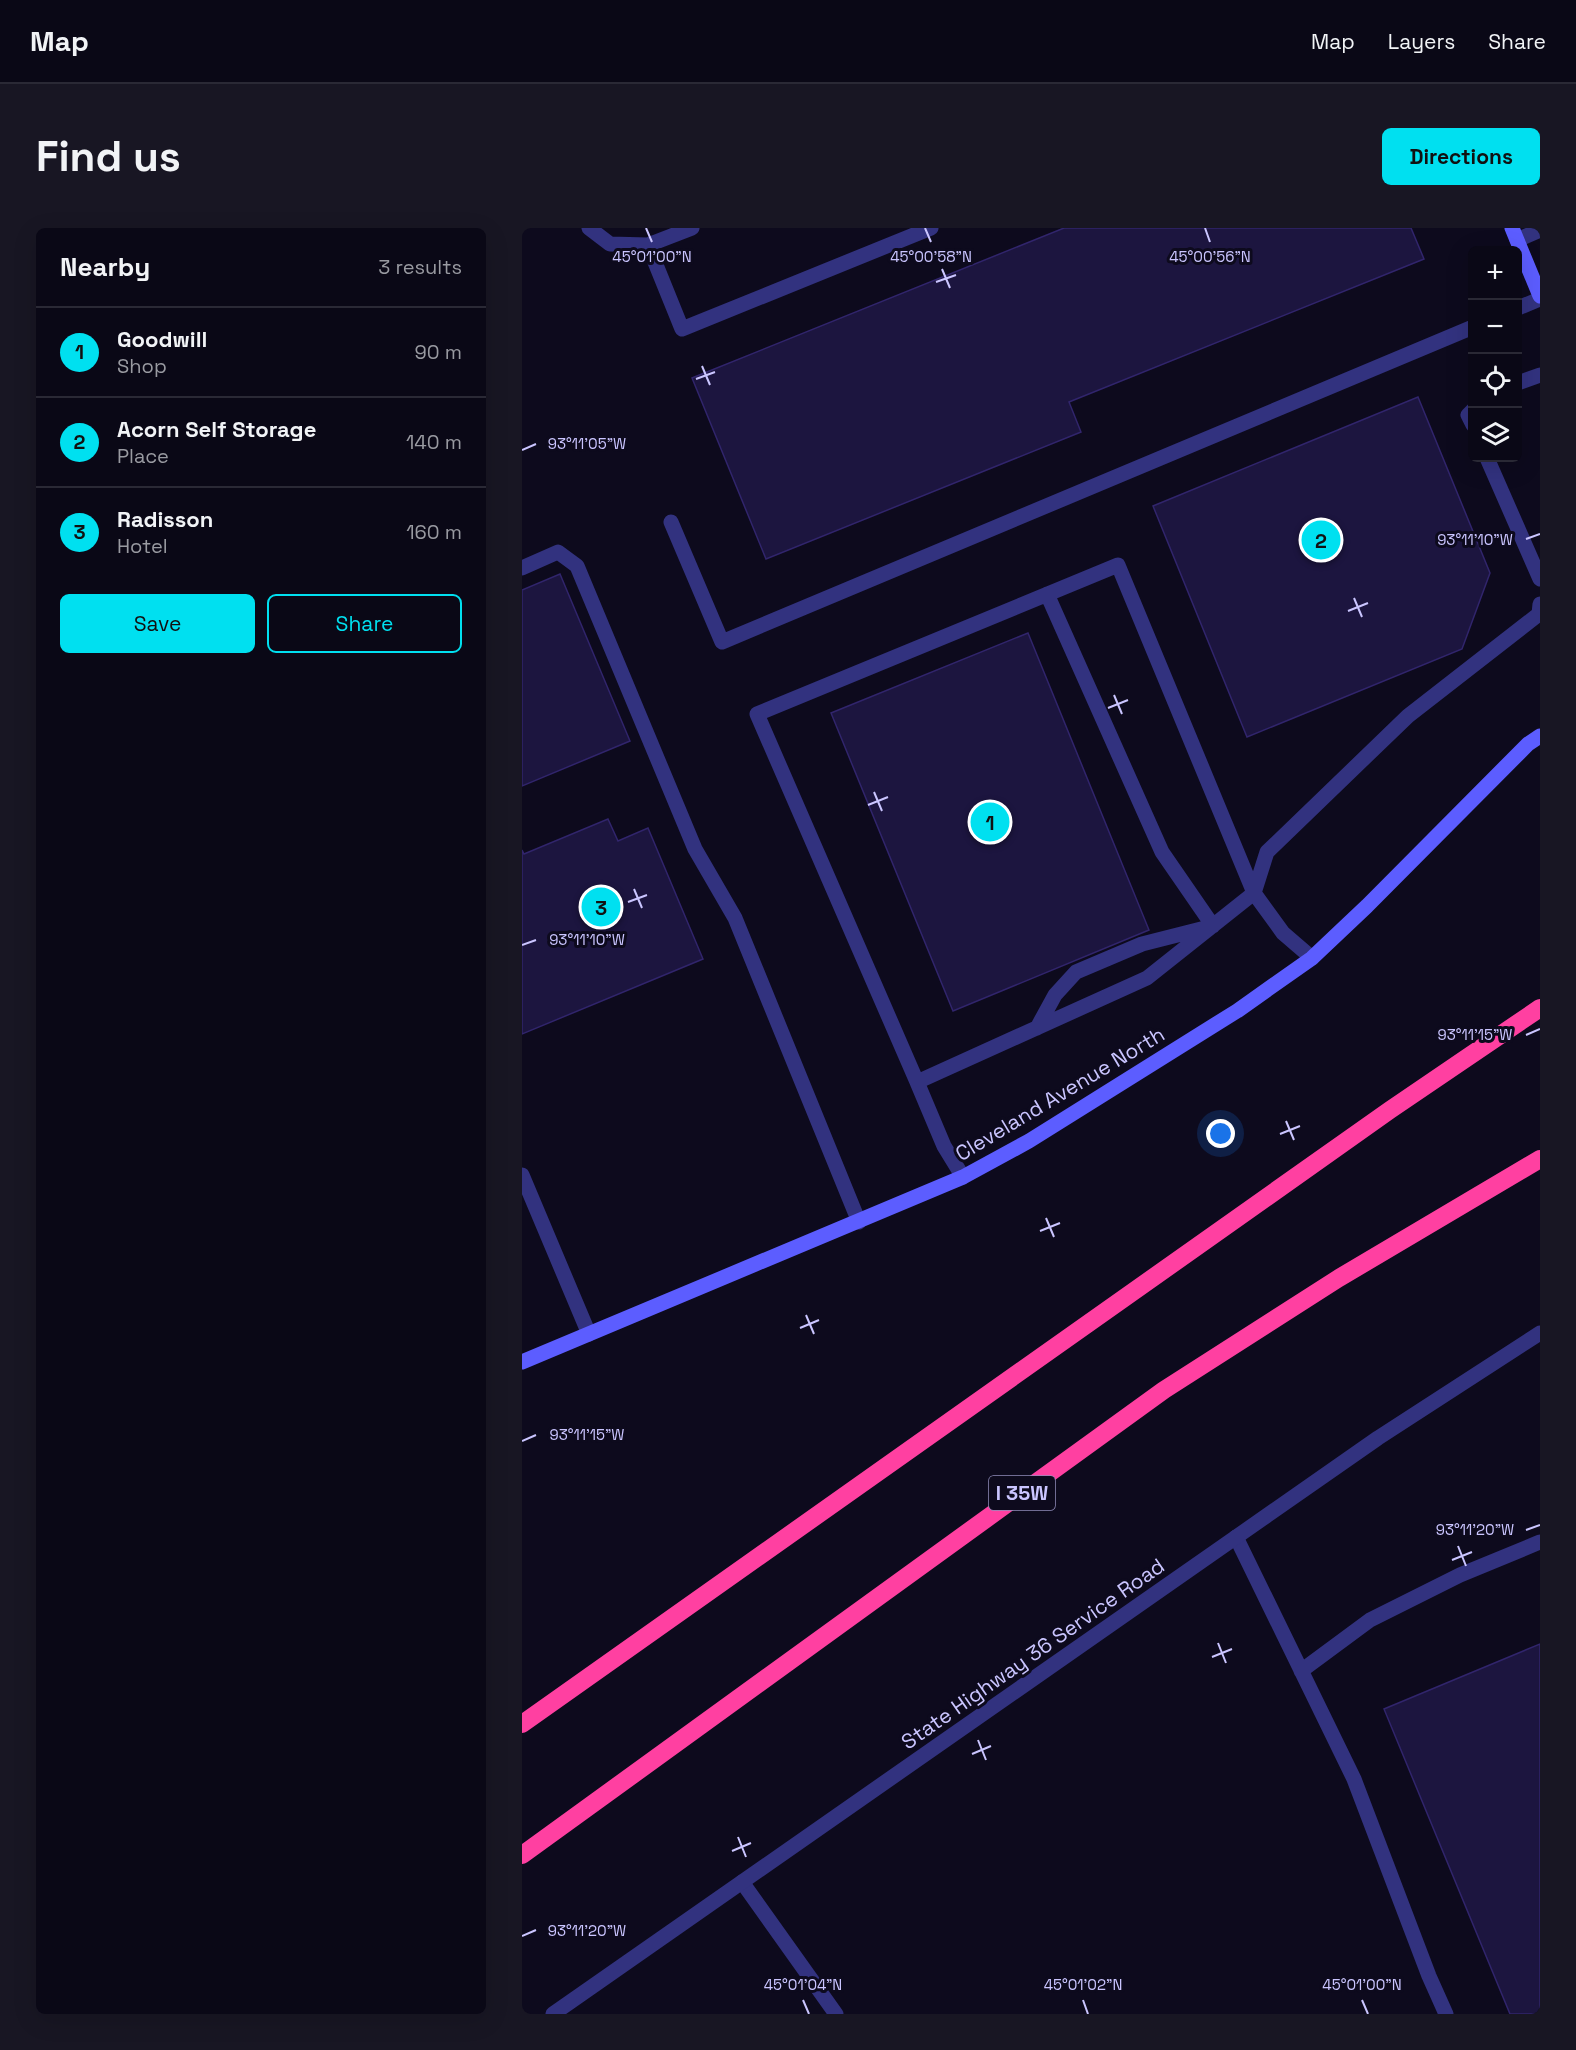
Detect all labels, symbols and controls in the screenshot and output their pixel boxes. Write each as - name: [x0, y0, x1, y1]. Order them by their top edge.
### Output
- text: Map: [30, 23, 89, 59]
- text: Map: [1311, 28, 1355, 55]
- text: Layers: [1388, 28, 1455, 55]
- text: Share: [1488, 28, 1546, 55]
- button: Directions: [1382, 128, 1540, 185]
- text: Find us: [36, 130, 181, 183]
- map controls: [1468, 246, 1522, 462]
- button: +: [1468, 246, 1522, 300]
- text: 45°01'00"N: [612, 247, 692, 266]
- text: 45°00'58"N: [890, 247, 972, 266]
- text: 45°00'56"N: [1169, 247, 1251, 266]
- text: Nearby: [60, 250, 150, 284]
- text: 3 results: [378, 254, 462, 280]
- button: −: [1468, 300, 1522, 354]
- text: Goodwill: [117, 325, 207, 353]
- text: 1: [75, 339, 84, 365]
- text: 90 m: [415, 339, 462, 365]
- text: Shop: [117, 353, 167, 379]
- button: locate: [1468, 354, 1522, 408]
- button: layers: [1468, 408, 1522, 462]
- text: Acorn Self Storage: [117, 415, 316, 443]
- text: 2: [74, 429, 85, 455]
- text: 140 m: [406, 429, 462, 455]
- text: 93°11'05"W: [548, 434, 626, 453]
- text: Place: [117, 443, 169, 469]
- text: Radisson: [117, 505, 213, 533]
- pin: 2: [1302, 518, 1340, 562]
- text: 3: [73, 519, 86, 545]
- text: 160 m: [406, 519, 462, 545]
- text: 93°11'10"W: [1437, 530, 1513, 549]
- text: Hotel: [117, 533, 168, 559]
- button: Save: [60, 594, 255, 653]
- button: Share: [267, 594, 462, 653]
- pin: 1: [970, 800, 1010, 844]
- pin: 3: [582, 884, 620, 930]
- text: 93°11'10"W: [549, 930, 625, 949]
- street label: Cleveland Avenue North: [950, 1020, 1169, 1167]
- text: 93°11'15"W: [1437, 1025, 1513, 1044]
- your location: [1206, 1119, 1235, 1148]
- text: 93°11'15"W: [549, 1425, 625, 1444]
- road number: I 35W: [989, 1476, 1055, 1510]
- text: 93°11'20"W: [1436, 1520, 1514, 1539]
- street label: State Highway 36 Service Road: [896, 1552, 1170, 1755]
- text: 93°11'20"W: [548, 1921, 626, 1940]
- text: 45°01'04"N: [764, 1975, 842, 1994]
- text: 45°01'02"N: [1044, 1975, 1122, 1994]
- text: 45°01'00"N: [1322, 1975, 1402, 1994]

